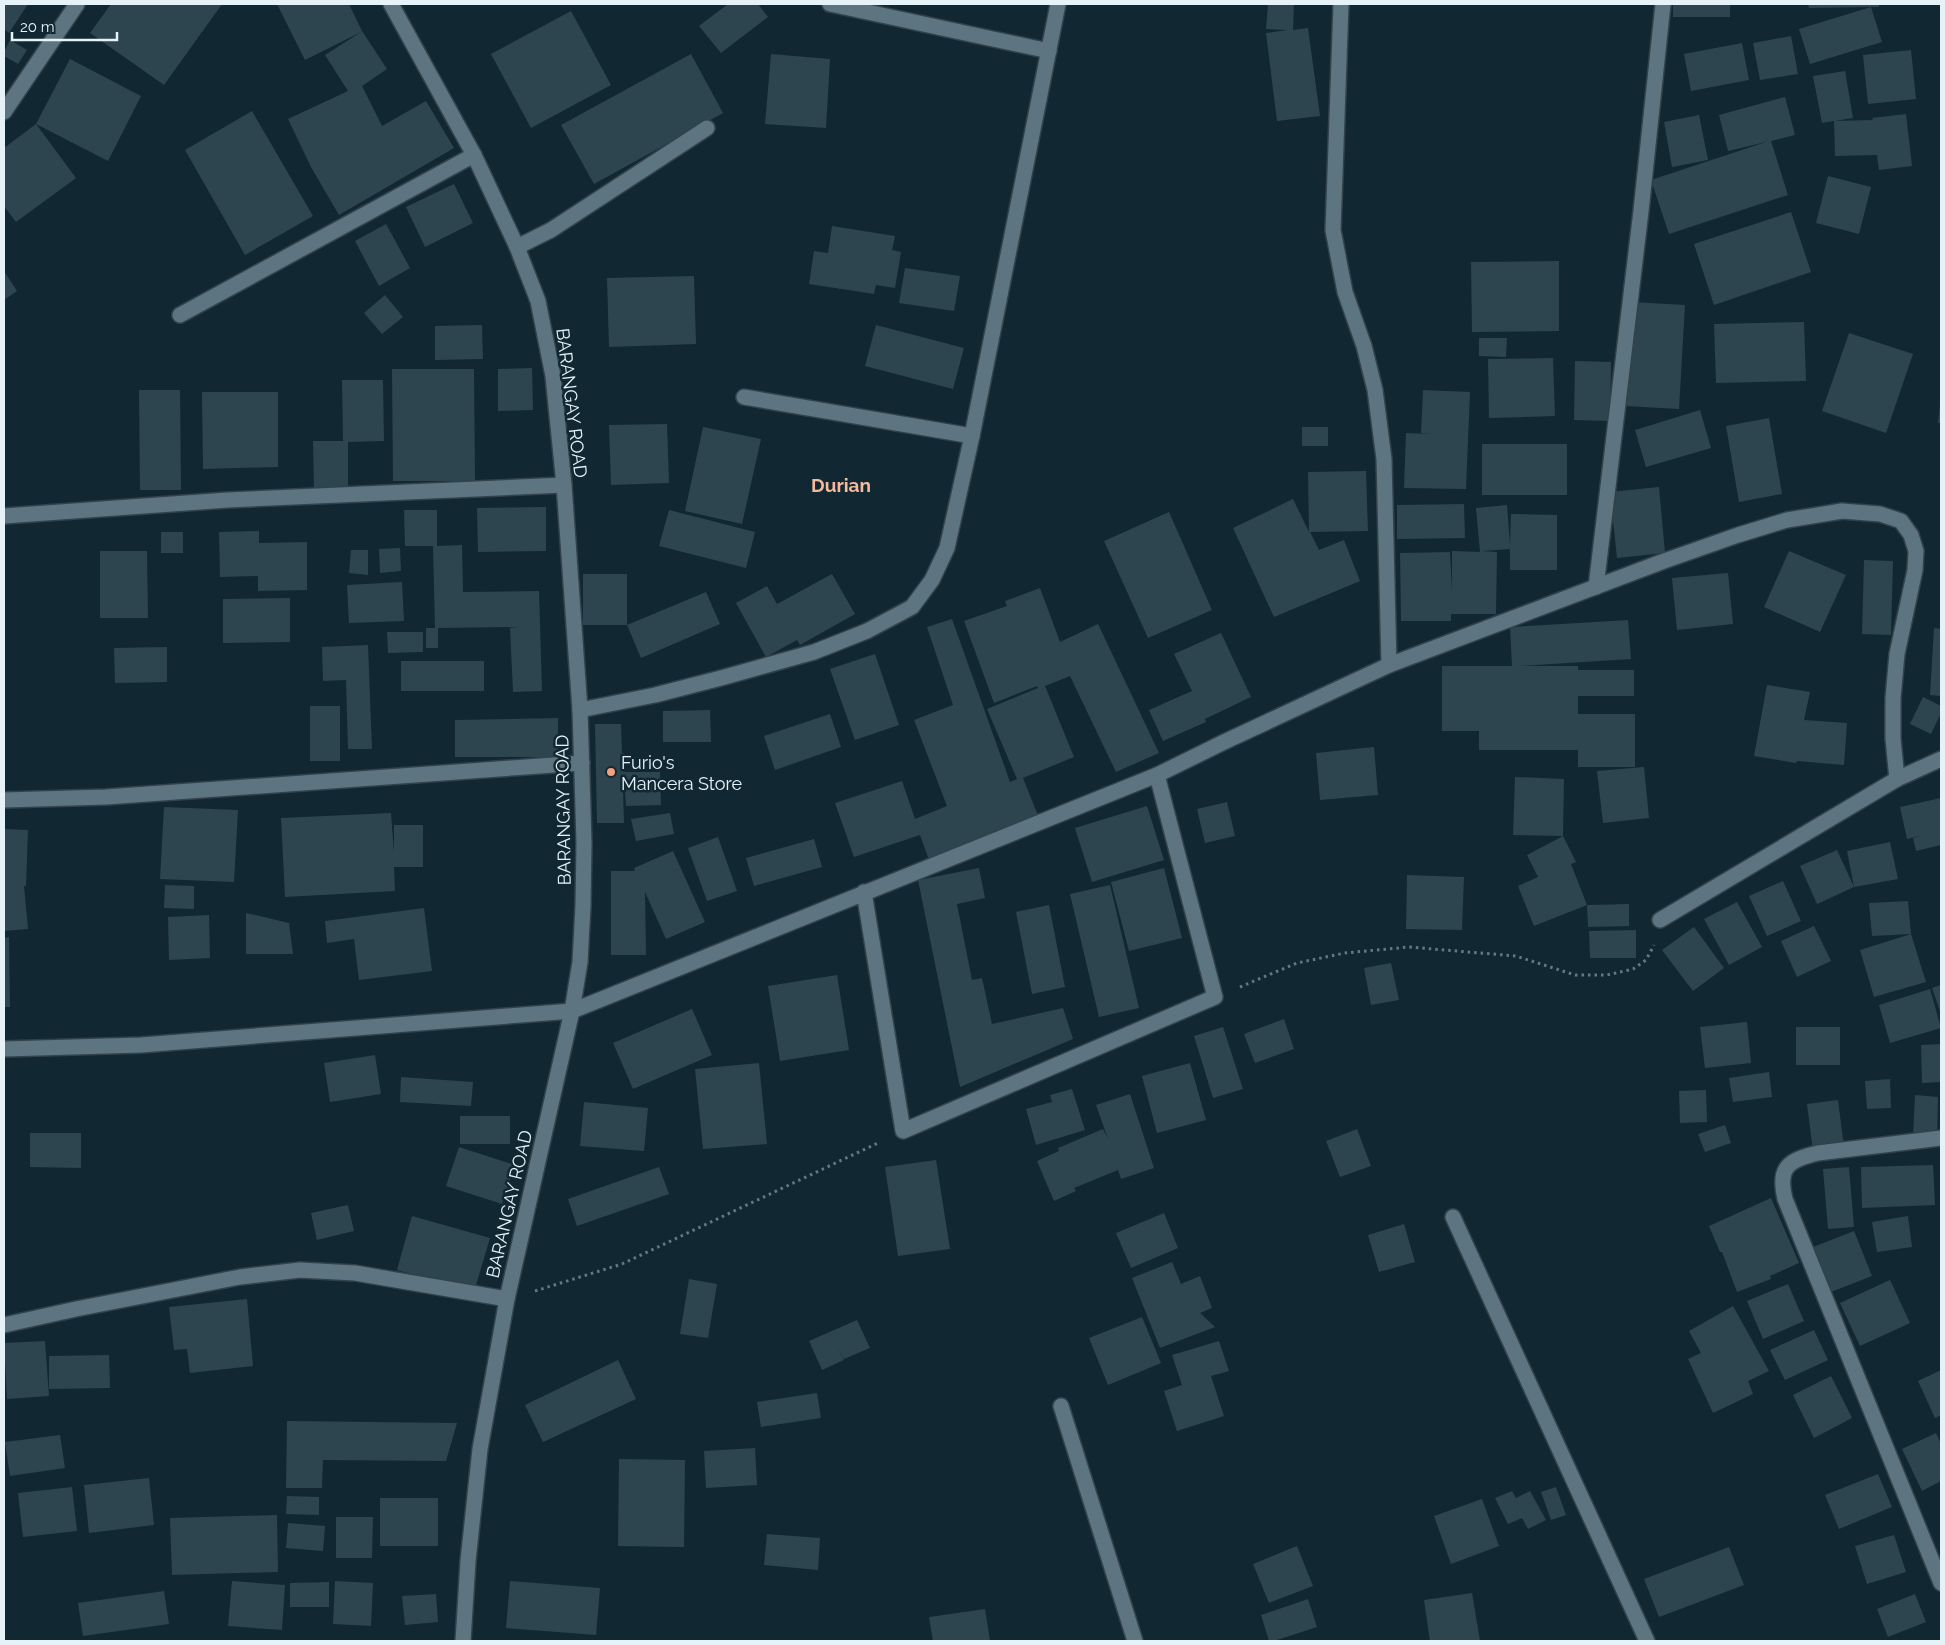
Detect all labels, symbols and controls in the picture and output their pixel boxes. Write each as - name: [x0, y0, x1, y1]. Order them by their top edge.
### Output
- scale bar: [12, 10, 118, 42]
- text: 20 m: [20, 18, 55, 36]
- street label: BARANGAY ROAD: [552, 327, 592, 479]
- district label: Durian: [811, 474, 871, 496]
- street label: BARANGAY ROAD: [551, 734, 575, 886]
- place label: Furio's Mancera Store: [621, 752, 742, 794]
- marker: Furio's Mancera Store: [605, 766, 617, 778]
- street label: BARANGAY ROAD: [482, 1128, 536, 1280]

